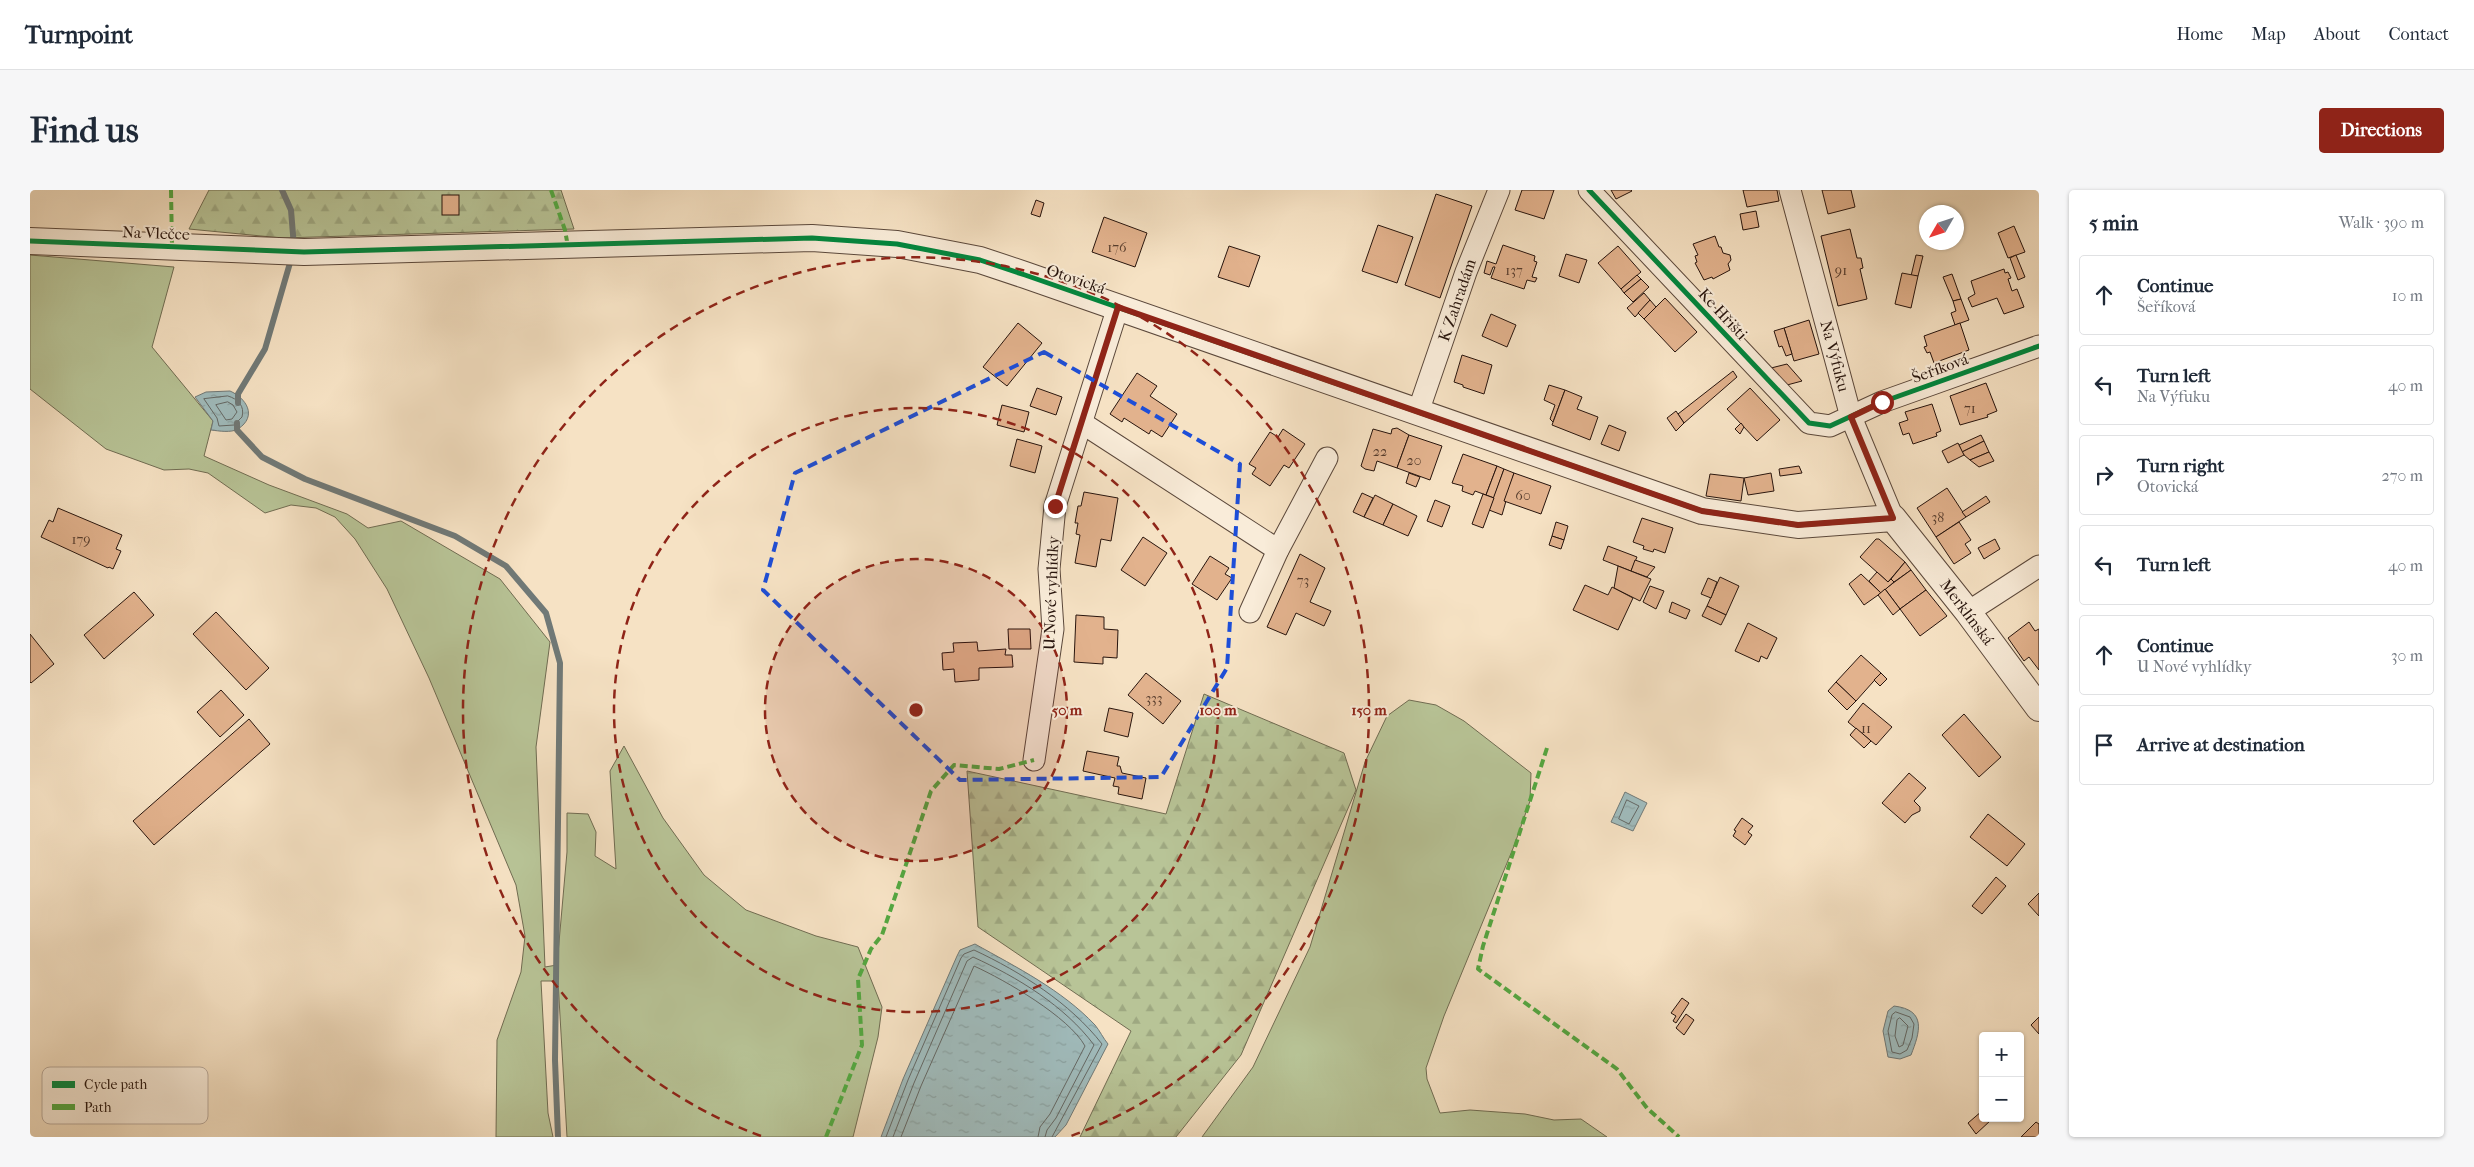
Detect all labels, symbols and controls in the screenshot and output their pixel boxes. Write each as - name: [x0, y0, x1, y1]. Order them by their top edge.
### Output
- text: Turnpoint: [25, 21, 133, 49]
- text: Home: [2176, 24, 2223, 45]
- text: Map: [2251, 24, 2286, 45]
- text: About: [2314, 24, 2360, 45]
- text: Contact: [2388, 24, 2449, 45]
- button: Directions: [2319, 108, 2444, 153]
- text: Find us: [30, 110, 139, 151]
- north arrow: [1919, 205, 1964, 250]
- text: 5 min: [2089, 211, 2138, 235]
- text: Walk · 390 m: [2339, 213, 2424, 232]
- street label: Na Vlečce: [122, 222, 190, 244]
- house number: 176: [1107, 239, 1127, 256]
- street label: K Zahradám: [1434, 256, 1480, 344]
- street label: Otovická: [1044, 260, 1109, 298]
- house number: 137: [1505, 262, 1523, 279]
- house number: 91: [1835, 262, 1847, 279]
- text: Continue: [2137, 275, 2213, 297]
- icon: ahead: [2090, 281, 2118, 309]
- street label: Ke Hřišti: [1694, 284, 1752, 344]
- text: 10 m: [2392, 286, 2423, 305]
- text: Šeříková: [2137, 297, 2196, 316]
- street label: Na Výfuku: [1816, 318, 1854, 394]
- street label: Šeříková: [1909, 348, 1971, 387]
- text: Turn left: [2137, 365, 2211, 387]
- icon: left: [2090, 371, 2118, 399]
- text: 40 m: [2388, 376, 2423, 395]
- text: Na Výfuku: [2137, 387, 2210, 406]
- route start: [1871, 391, 1894, 414]
- house number: 71: [1964, 400, 1976, 417]
- house number: 22: [1373, 443, 1387, 460]
- house number: 20: [1407, 452, 1421, 469]
- text: Turn right: [2137, 455, 2224, 477]
- icon: right: [2090, 461, 2118, 489]
- text: 270 m: [2382, 466, 2423, 485]
- text: Otovická: [2137, 477, 2198, 496]
- house number: 60: [1515, 487, 1531, 504]
- route end: [1044, 495, 1067, 518]
- house number: 38: [1932, 509, 1944, 526]
- house number: 179: [71, 531, 91, 548]
- street label: U Nové vyhlídky: [1040, 535, 1063, 651]
- icon: left: [2090, 551, 2118, 579]
- text: Turn left: [2137, 554, 2211, 576]
- text: 40 m: [2388, 556, 2423, 575]
- house number: 73: [1297, 572, 1309, 589]
- street label: Merklínská: [1936, 575, 1998, 649]
- text: Continue: [2137, 635, 2213, 657]
- icon: ahead: [2090, 641, 2118, 669]
- text: 30 m: [2391, 646, 2423, 665]
- text: U Nové vyhlídky: [2137, 657, 2252, 676]
- house number: 333: [1145, 690, 1163, 707]
- centre of rings: [907, 701, 925, 719]
- text: 50 m: [1052, 701, 1083, 719]
- text: 100 m: [1199, 701, 1237, 719]
- text: 150 m: [1351, 701, 1387, 719]
- house number: 11: [1861, 720, 1871, 737]
- icon: arrive: [2090, 731, 2118, 759]
- text: Arrive at destination: [2137, 734, 2305, 756]
- map controls: [1979, 1032, 2024, 1122]
- button: +: [1979, 1032, 2024, 1077]
- legend: [42, 1067, 208, 1124]
- text: Cycle path: [84, 1076, 148, 1093]
- button: −: [1979, 1077, 2024, 1122]
- text: Path: [84, 1099, 112, 1116]

